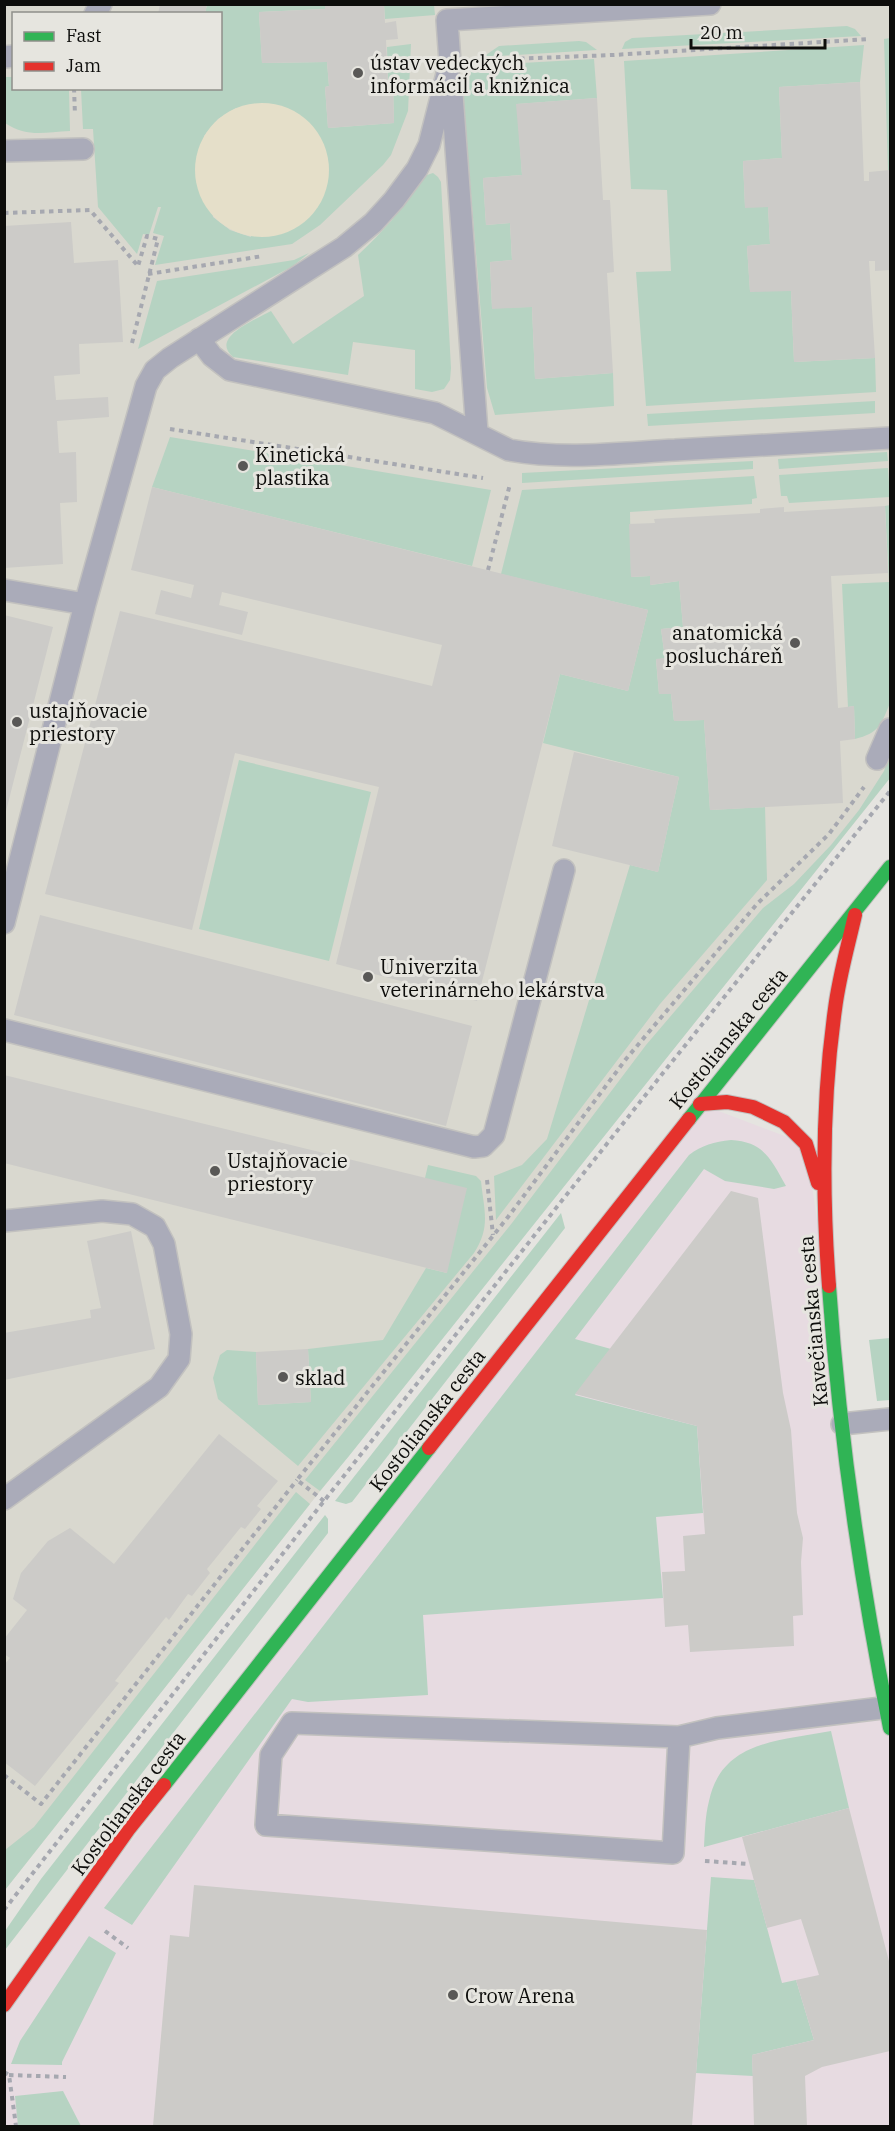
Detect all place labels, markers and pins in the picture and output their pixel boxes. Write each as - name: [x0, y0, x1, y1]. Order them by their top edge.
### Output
- place label: ústav vedeckých informáciĺ a knižnica: [370, 49, 570, 99]
- marker: ústav vedeckých informáciĺ a knižnica: [351, 66, 365, 80]
- place label: Kinetická plastika: [255, 441, 345, 491]
- marker: Kinetická plastika: [236, 459, 250, 473]
- place label: anatomická poslucháreň: [665, 619, 783, 669]
- marker: anatomická poslucháreň: [788, 636, 802, 650]
- place label: ustajňovacie priestory: [29, 697, 148, 747]
- marker: ustajňovacie priestory: [10, 715, 24, 729]
- place label: Univerzita veterinárneho lekárstva: [380, 953, 605, 1003]
- marker: Univerzita veterinárneho lekárstva: [361, 970, 375, 984]
- place label: Ustajňovacie priestory: [227, 1147, 348, 1197]
- marker: Ustajňovacie priestory: [208, 1164, 222, 1178]
- place label: sklad: [295, 1364, 346, 1391]
- marker: sklad: [276, 1370, 290, 1384]
- place label: Crow Arena: [465, 1982, 575, 2009]
- marker: Crow Arena: [446, 1988, 460, 2002]

